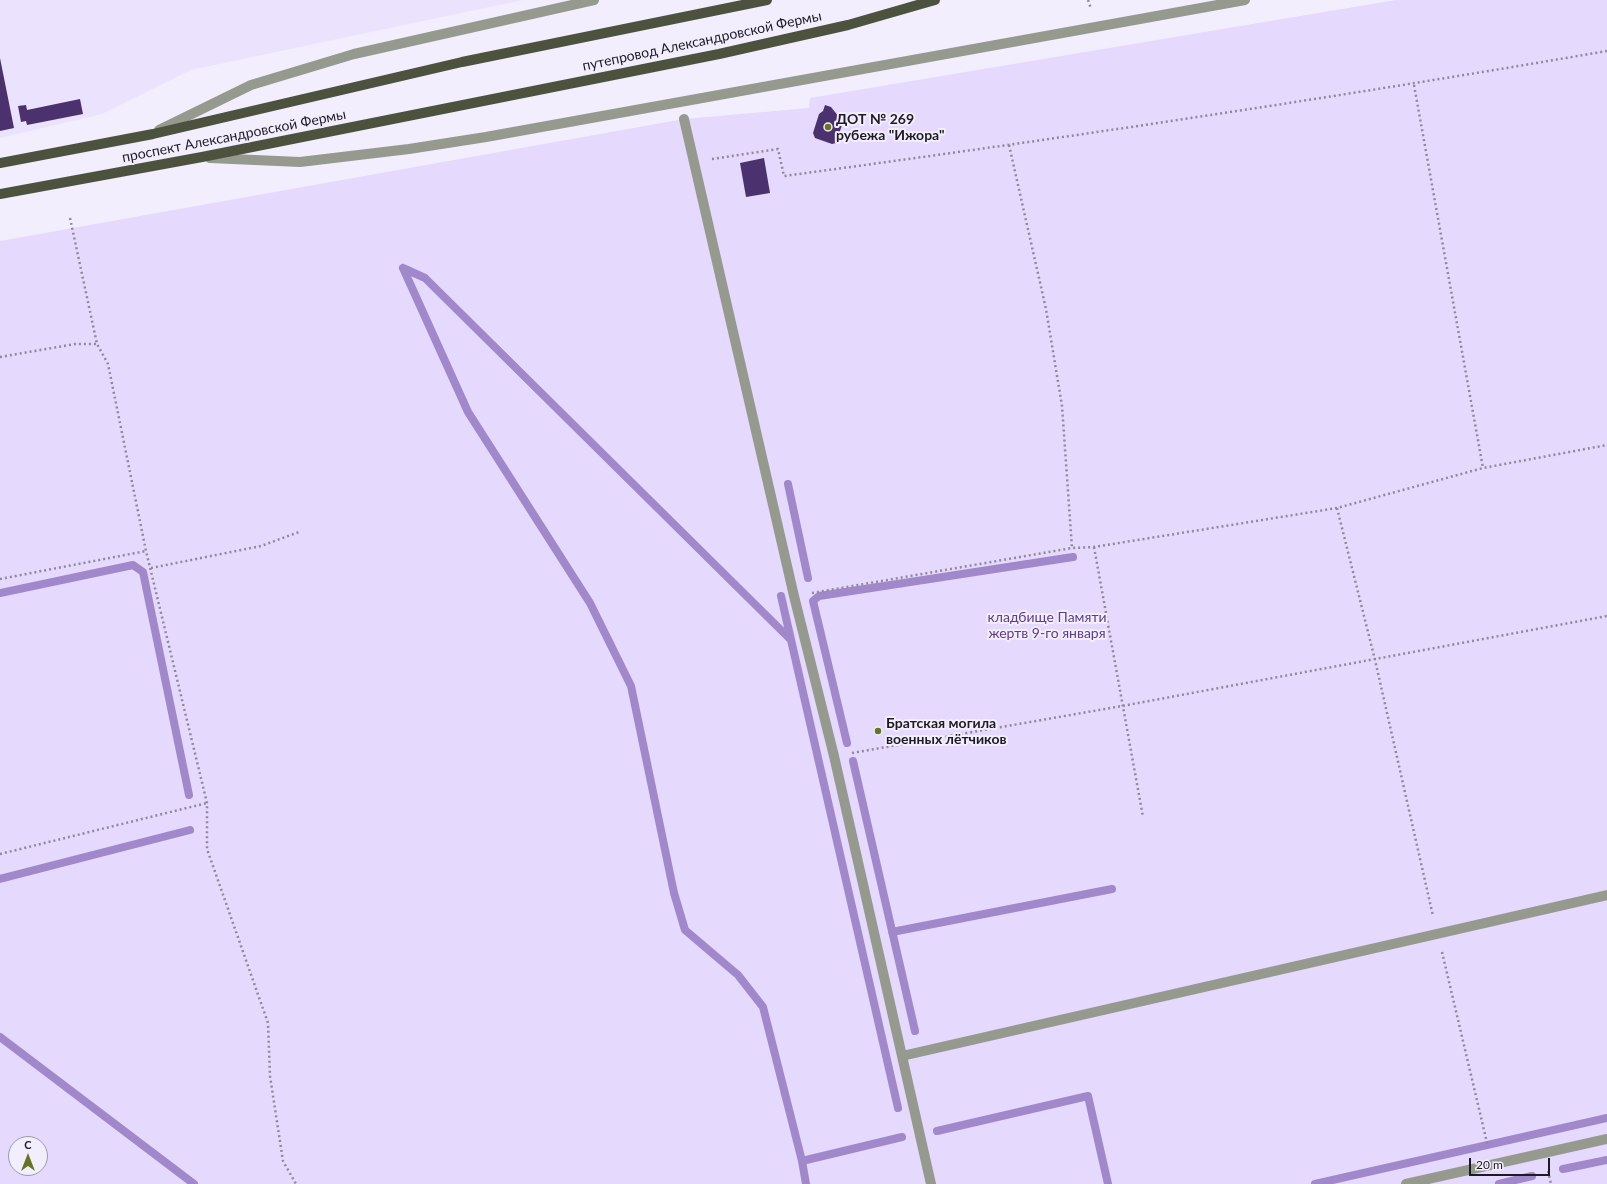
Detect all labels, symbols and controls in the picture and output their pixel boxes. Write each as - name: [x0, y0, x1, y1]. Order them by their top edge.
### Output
- street label: путепровод Александровской Фермы: [581, 7, 823, 75]
- street label: проспект Александровской Фермы: [121, 106, 347, 166]
- place label: ДОТ № 269 рубежа "Ижора": [836, 111, 945, 144]
- marker: ДОТ № 269 рубежа "Ижора": [823, 122, 833, 132]
- park label: кладбище Памяти жертв 9-го января: [987, 609, 1107, 642]
- place label: Братская могила военных лётчиков: [886, 715, 1007, 748]
- marker: Братская могила военных лётчиков: [873, 726, 883, 736]
- north arrow: [8, 1136, 48, 1176]
- text: С: [24, 1138, 32, 1151]
- scale bar: [1471, 1150, 1552, 1176]
- text: 20 m: [1476, 1157, 1503, 1172]

